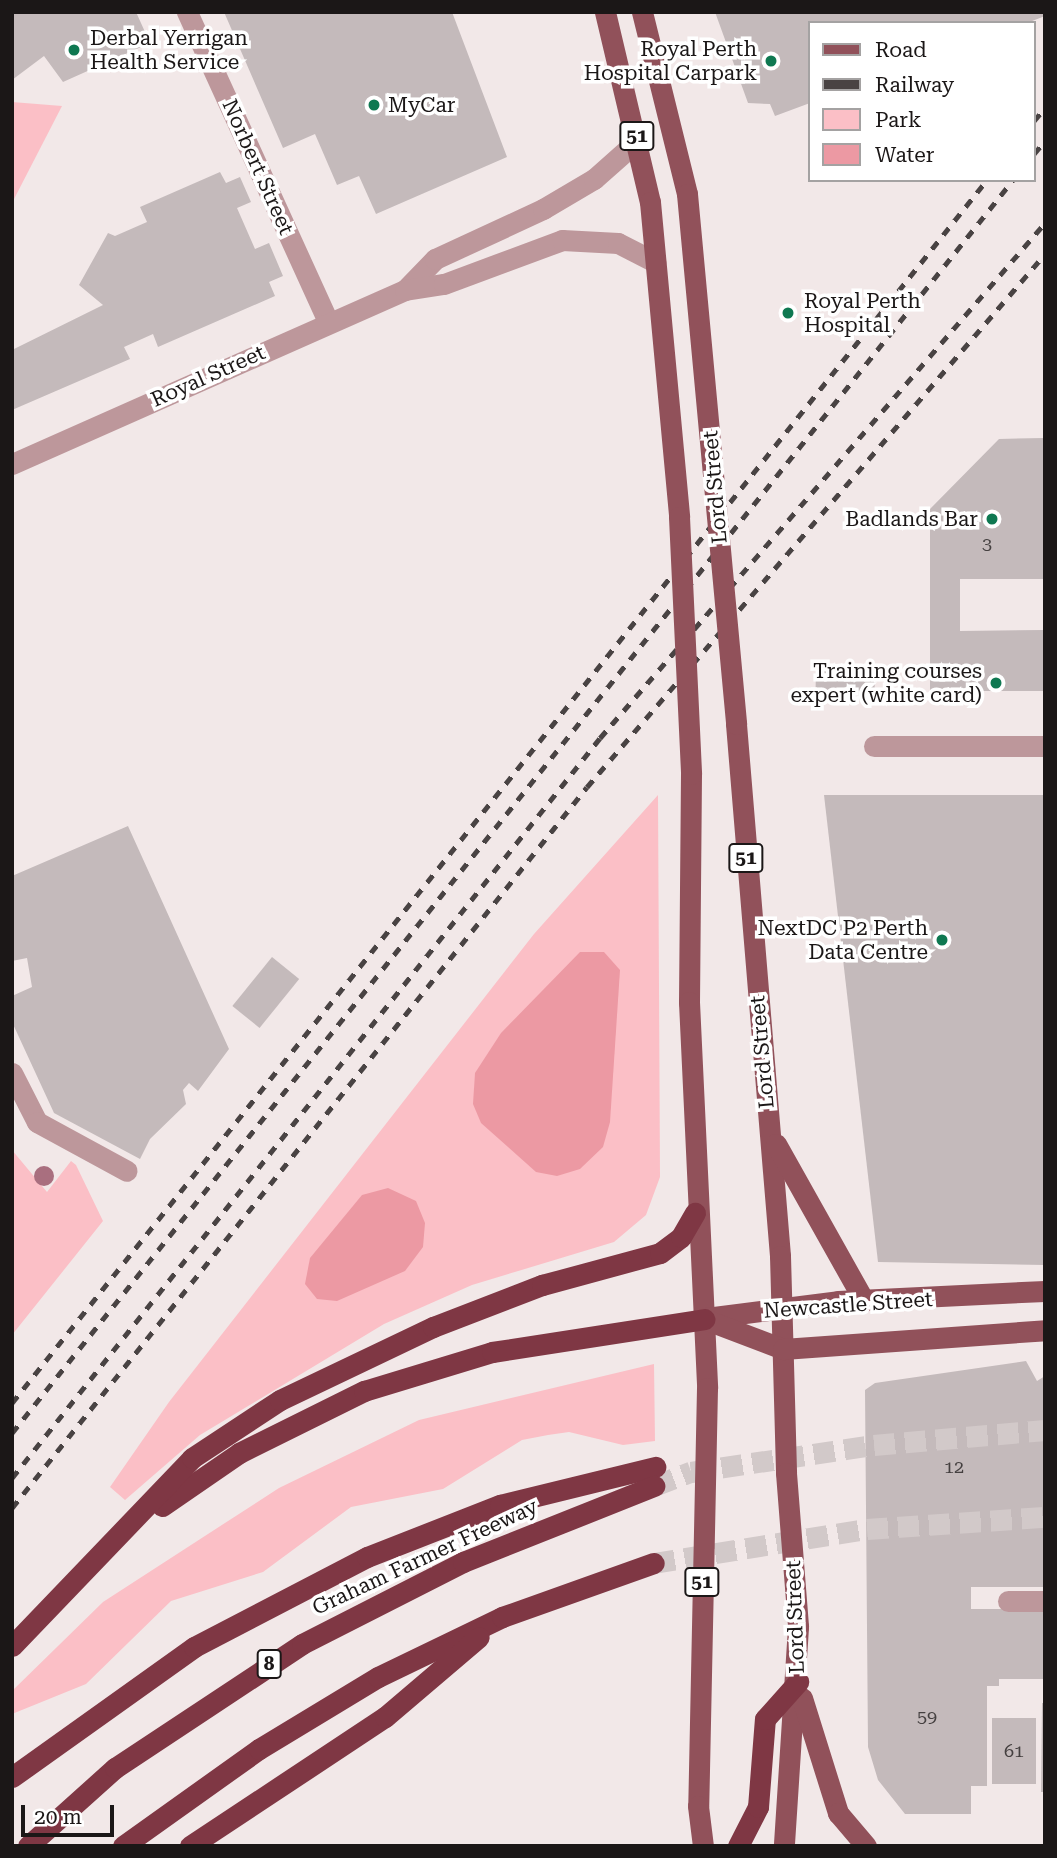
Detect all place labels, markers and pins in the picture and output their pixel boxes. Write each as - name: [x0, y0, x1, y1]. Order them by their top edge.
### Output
- place label: Derbal Yerrigan Health Service: [90, 25, 248, 75]
- place label: Royal Perth Hospital Carpark: [584, 36, 757, 86]
- marker: Derbal Yerrigan Health Service: [64, 40, 84, 60]
- marker: Royal Perth Hospital Carpark: [763, 53, 779, 69]
- place label: MyCar: [388, 92, 455, 118]
- marker: MyCar: [366, 97, 382, 113]
- place label: Royal Perth Hospital: [804, 288, 921, 338]
- marker: Royal Perth Hospital: [778, 303, 798, 323]
- place label: Badlands Bar: [845, 506, 978, 532]
- marker: Badlands Bar: [984, 511, 1000, 527]
- place label: Training courses expert (white card): [790, 658, 982, 708]
- marker: Training courses expert (white card): [988, 675, 1004, 691]
- place label: NextDC P2 Perth Data Centre: [757, 915, 928, 965]
- marker: NextDC P2 Perth Data Centre: [934, 932, 950, 948]

